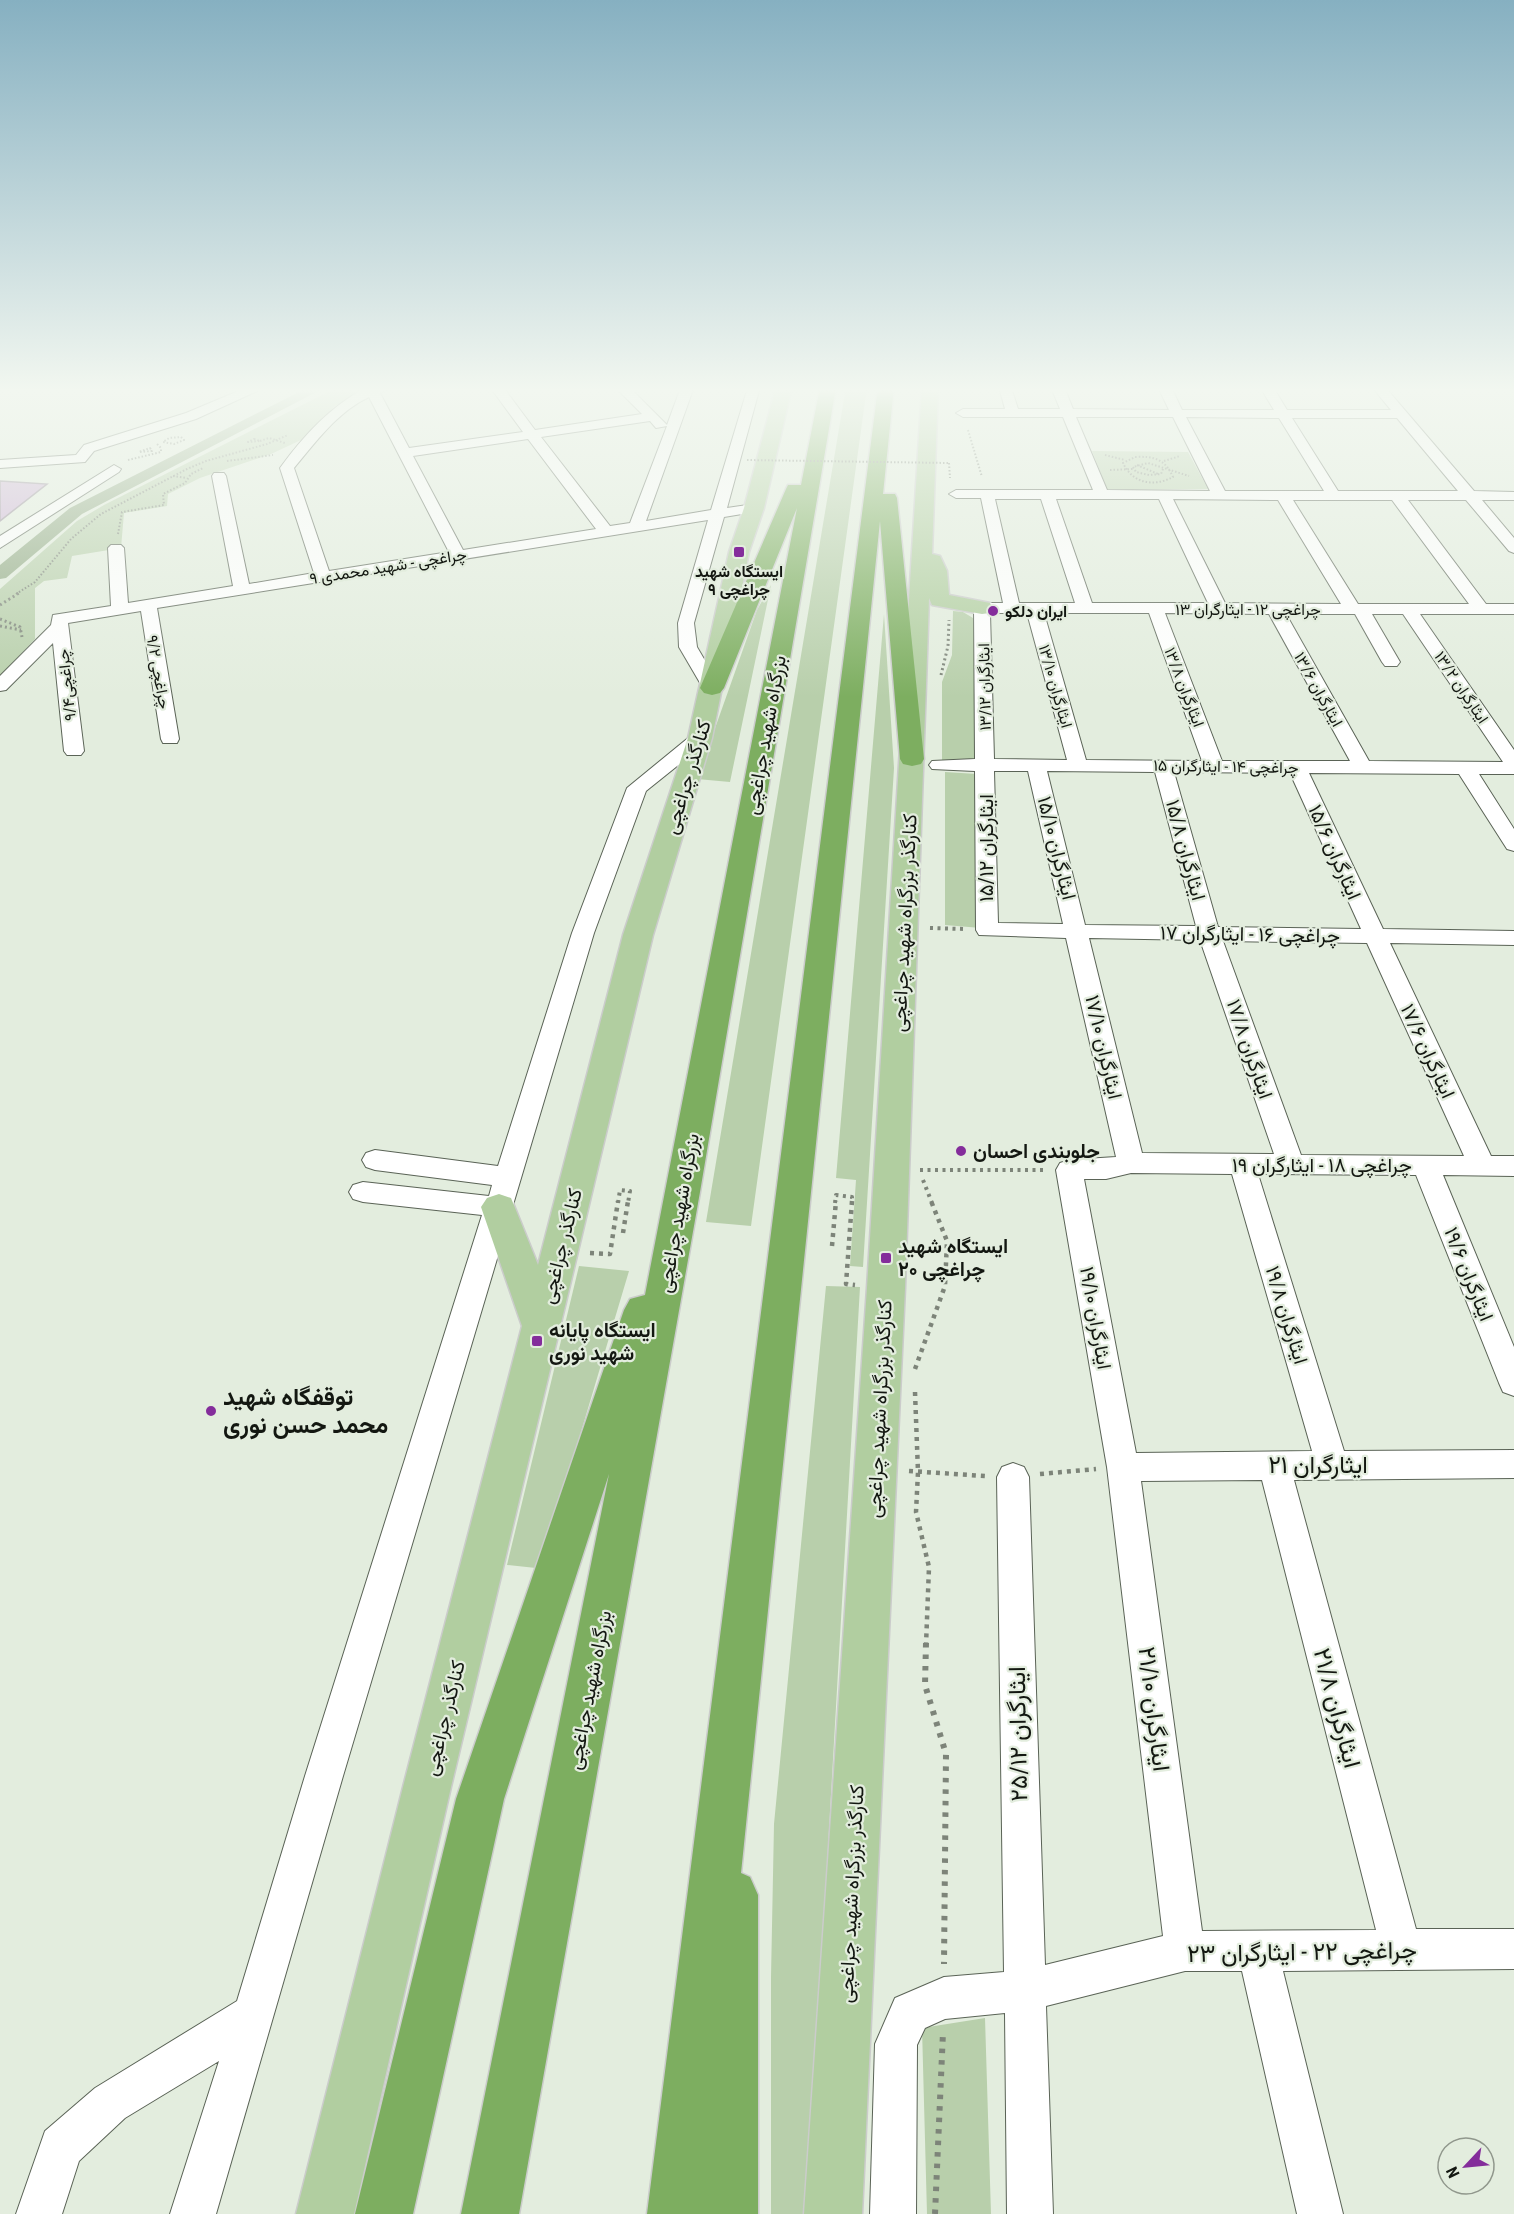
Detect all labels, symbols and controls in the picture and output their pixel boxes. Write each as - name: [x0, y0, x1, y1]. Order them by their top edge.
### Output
- street label: ۹ چراغچی - شهید محمدی: [308, 545, 469, 590]
- marker: ایستگاه شهید چراغچی ۹: [732, 545, 746, 559]
- place label: ایستگاه شهید چراغچی ۹: [695, 562, 783, 601]
- street label: چراغچی ۱۲ - ایثارگران ۱۳: [1175, 600, 1321, 621]
- place label: ایران دلکو: [1005, 602, 1067, 622]
- marker: ایران دلکو: [986, 604, 1000, 618]
- street label: ۹/۲ چراغچی: [141, 634, 174, 711]
- street label: ایثارگران ۱۳/۱۰: [1034, 642, 1076, 730]
- street label: ایثارگران ۱۳/۱۲: [974, 643, 996, 731]
- street label: ایثارگران ۱۳/۸: [1160, 645, 1208, 730]
- street label: ۹/۴چراغچی: [53, 648, 82, 722]
- street label: ایثارگران ۱۳/۲: [1430, 648, 1493, 727]
- street label: ایثارگران ۱۳/۶: [1289, 649, 1347, 730]
- street label: بزرگراه شهید چراغچی: [739, 653, 793, 817]
- street label: کنارگذر چراغچی: [658, 717, 718, 838]
- street label: چراغچی ۱۴ - ایثارگران ۱۵: [1153, 756, 1299, 779]
- street label: ایثارگران ۱۵/۱۲: [974, 794, 999, 902]
- street label: ایثارگران ۱۵/۱۰: [1032, 794, 1081, 903]
- street label: ایثارگران ۱۵/۸: [1160, 797, 1211, 903]
- street label: ایثارگران ۱۵/۶: [1302, 801, 1367, 904]
- street label: کنارگذر بزرگراه شهید چراغچی: [886, 813, 924, 1033]
- street label: چراغچی ۱۶ - ایثارگران ۱۷: [1160, 920, 1340, 950]
- street label: ایثارگران ۱۷/۱۰: [1079, 993, 1128, 1102]
- street label: ایثارگران ۱۷/۸: [1221, 996, 1278, 1102]
- street label: ایثارگران ۱۷/۶: [1395, 1000, 1460, 1102]
- street label: بزرگراه شهید چراغچی: [652, 1131, 706, 1295]
- place label: جلوبندی احسان: [973, 1139, 1100, 1164]
- marker: جلوبندی احسان: [954, 1144, 968, 1158]
- street label: چراغچی ۱۸ - ایثارگران ۱۹: [1232, 1153, 1412, 1179]
- street label: کنارگذر چراغچی: [535, 1186, 589, 1307]
- street label: ایثارگران ۱۹/۶: [1438, 1223, 1499, 1325]
- place label: ایستگاه شهید چراغچی ۲۰: [898, 1234, 1008, 1283]
- marker: ایستگاه شهید چراغچی ۲۰: [879, 1251, 893, 1265]
- street label: ایثارگران ۱۹/۸: [1260, 1263, 1313, 1367]
- street label: ایثارگران ۱۹/۱۰: [1074, 1265, 1117, 1371]
- street label: کنارگذر بزرگراه شهید چراغچی: [861, 1299, 899, 1519]
- place label: ایستگاه پایانه شهید نوری: [549, 1318, 656, 1366]
- marker: ایستگاه پایانه شهید نوری: [530, 1334, 544, 1348]
- place label: توقفگاه شهید محمد حسن نوری: [223, 1383, 388, 1440]
- marker: توقفگاه شهید محمد حسن نوری: [204, 1404, 218, 1418]
- street label: ایثارگران ۲۱: [1268, 1451, 1368, 1480]
- street label: بزرگراه شهید چراغچی: [562, 1608, 618, 1772]
- street label: ایثارگران ۲۱/۱۰: [1131, 1645, 1176, 1773]
- street label: ایثارگران ۲۱/۸: [1307, 1645, 1366, 1771]
- street label: کنارگذر چراغچی: [418, 1658, 472, 1779]
- street label: ایثارگران ۲۵/۱۲: [1003, 1666, 1034, 1802]
- street label: کنارگذر بزرگراه شهید چراغچی: [833, 1784, 871, 2004]
- street label: چراغچی ۲۲ - ایثارگران ۲۳: [1187, 1936, 1417, 1970]
- north arrow: [1436, 2136, 1496, 2196]
- text: N: [1442, 2164, 1464, 2181]

